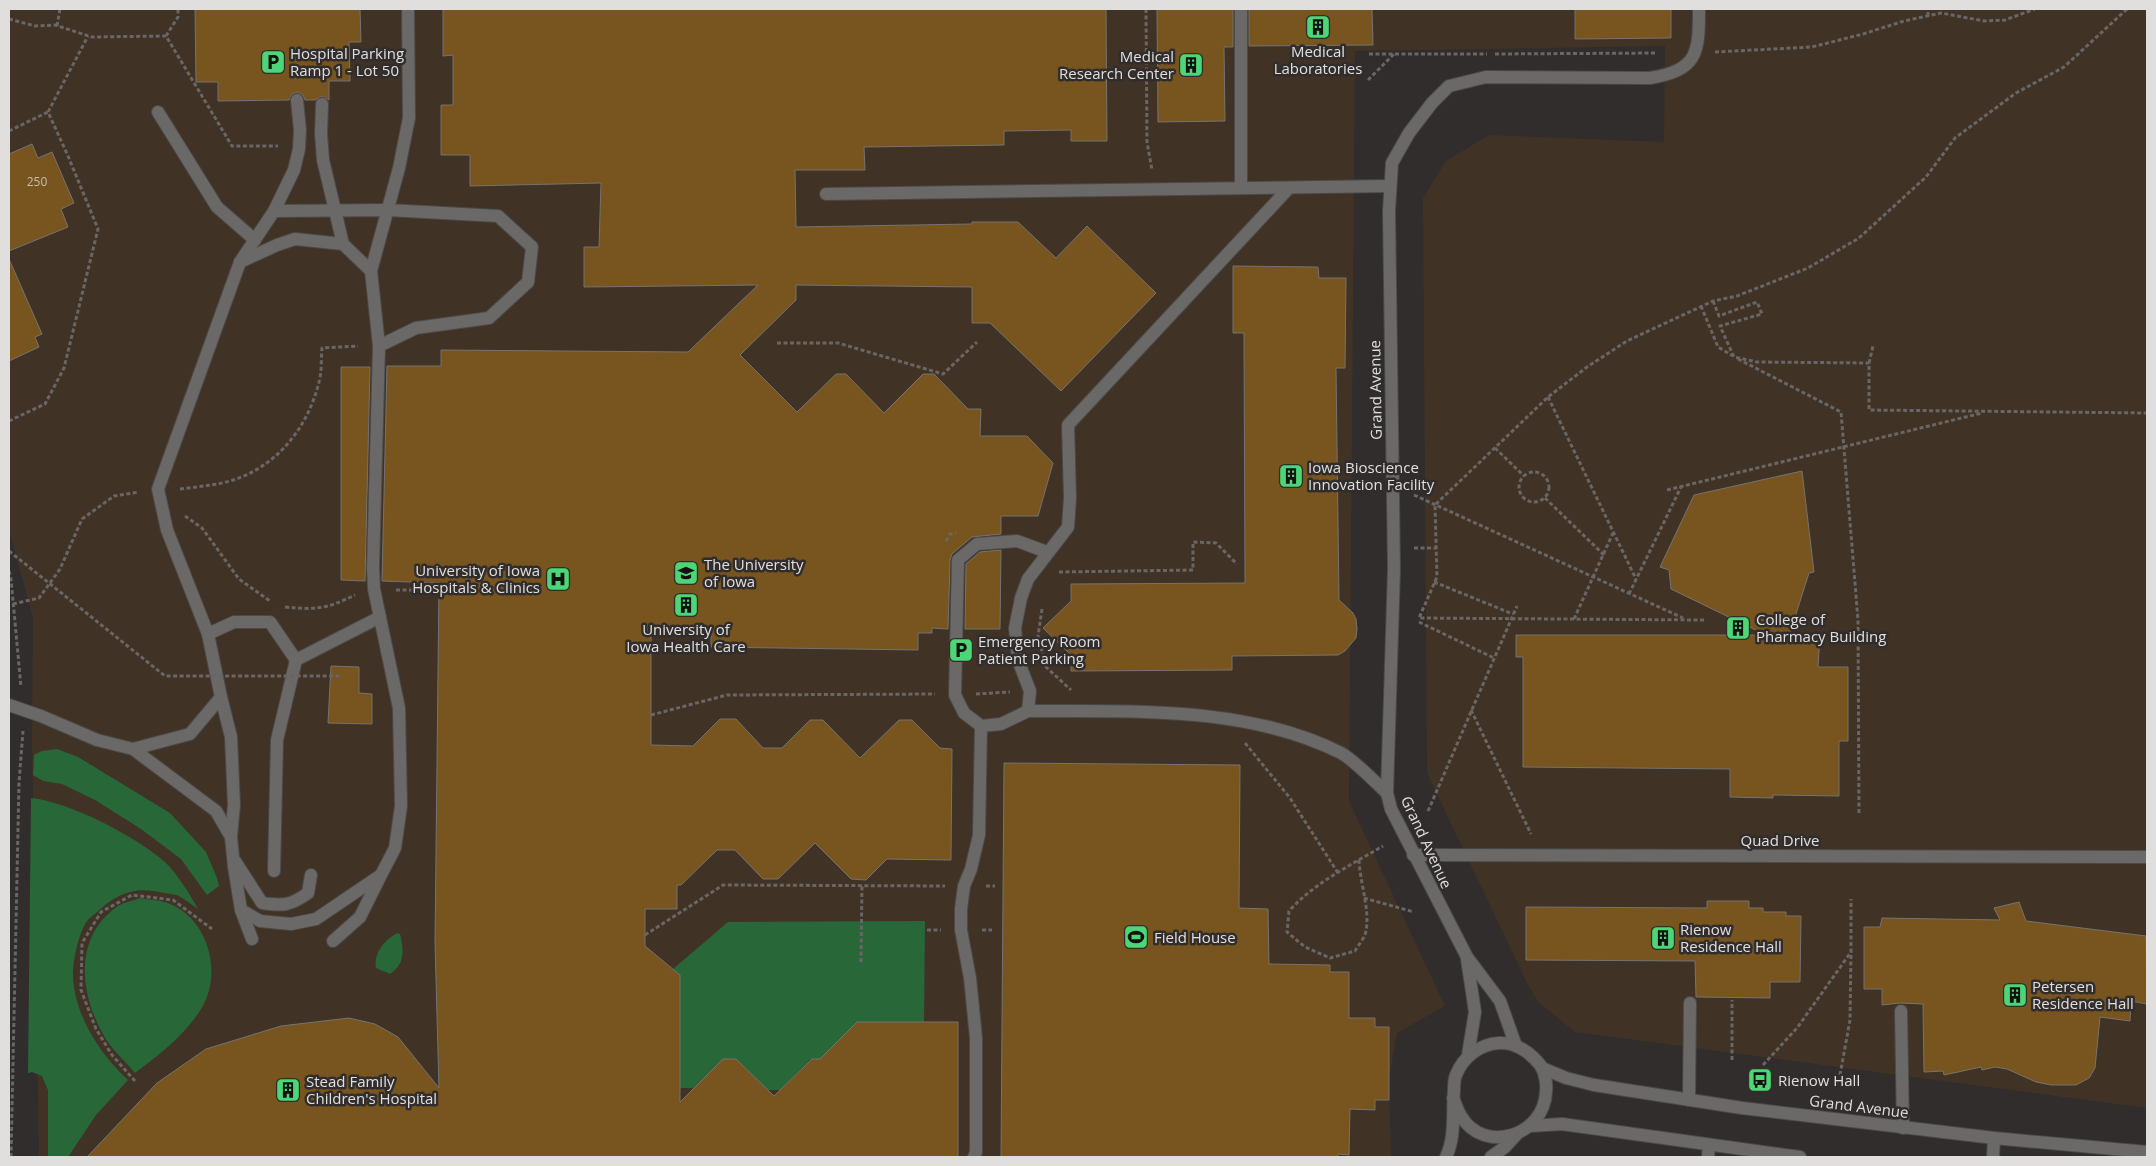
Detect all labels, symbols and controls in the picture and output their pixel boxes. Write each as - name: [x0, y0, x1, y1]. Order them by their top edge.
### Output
- building icon: Medical Laboratories: [1305, 14, 1331, 40]
- place label: Medical Laboratories: [1274, 41, 1362, 78]
- place label: Hospital Parking Ramp 1 - Lot 50: [290, 43, 404, 80]
- place label: Medical Research Center: [1059, 46, 1174, 83]
- parking icon: Hospital Parking Ramp 1 - Lot 50: [260, 49, 286, 75]
- building icon: Medical Research Center: [1178, 52, 1204, 78]
- house number: 250: [27, 173, 47, 190]
- street label: Grand Avenue: [1364, 340, 1386, 440]
- place label: Iowa Bioscience Innovation Facility: [1308, 457, 1435, 494]
- building icon: Iowa Bioscience Innovation Facility: [1278, 463, 1304, 489]
- place label: The University of Iowa: [704, 554, 804, 591]
- place label: University of Iowa Hospitals & Clinics: [412, 560, 540, 597]
- school or university icon: The University of Iowa: [673, 560, 699, 586]
- hospital icon: University of Iowa Hospitals & Clinics: [545, 566, 571, 592]
- building icon: University of Iowa Health Care: [673, 592, 699, 618]
- place label: College of Pharmacy Building: [1756, 609, 1886, 646]
- building icon: College of Pharmacy Building: [1725, 615, 1751, 641]
- place label: University of Iowa Health Care: [626, 619, 746, 656]
- place label: Emergency Room Patient Parking: [978, 631, 1100, 668]
- parking icon: Emergency Room Patient Parking: [948, 637, 974, 663]
- street label: Grand Avenue: [1397, 793, 1457, 891]
- street label: Quad Drive: [1741, 830, 1820, 850]
- place label: Rienow Residence Hall: [1680, 919, 1782, 956]
- sports icon: Field House: [1123, 924, 1149, 950]
- building icon: Rienow Residence Hall: [1650, 925, 1676, 951]
- place label: Field House: [1154, 927, 1236, 947]
- place label: Petersen Residence Hall: [2032, 976, 2134, 1013]
- building icon: Petersen Residence Hall: [2002, 982, 2028, 1008]
- bus stop icon: Rienow Hall: [1747, 1067, 1773, 1093]
- place label: Rienow Hall: [1778, 1070, 1860, 1090]
- place label: Stead Family Children's Hospital: [306, 1071, 437, 1108]
- building icon: Stead Family Children's Hospital: [275, 1077, 301, 1103]
- street label: Grand Avenue: [1808, 1090, 1910, 1122]

